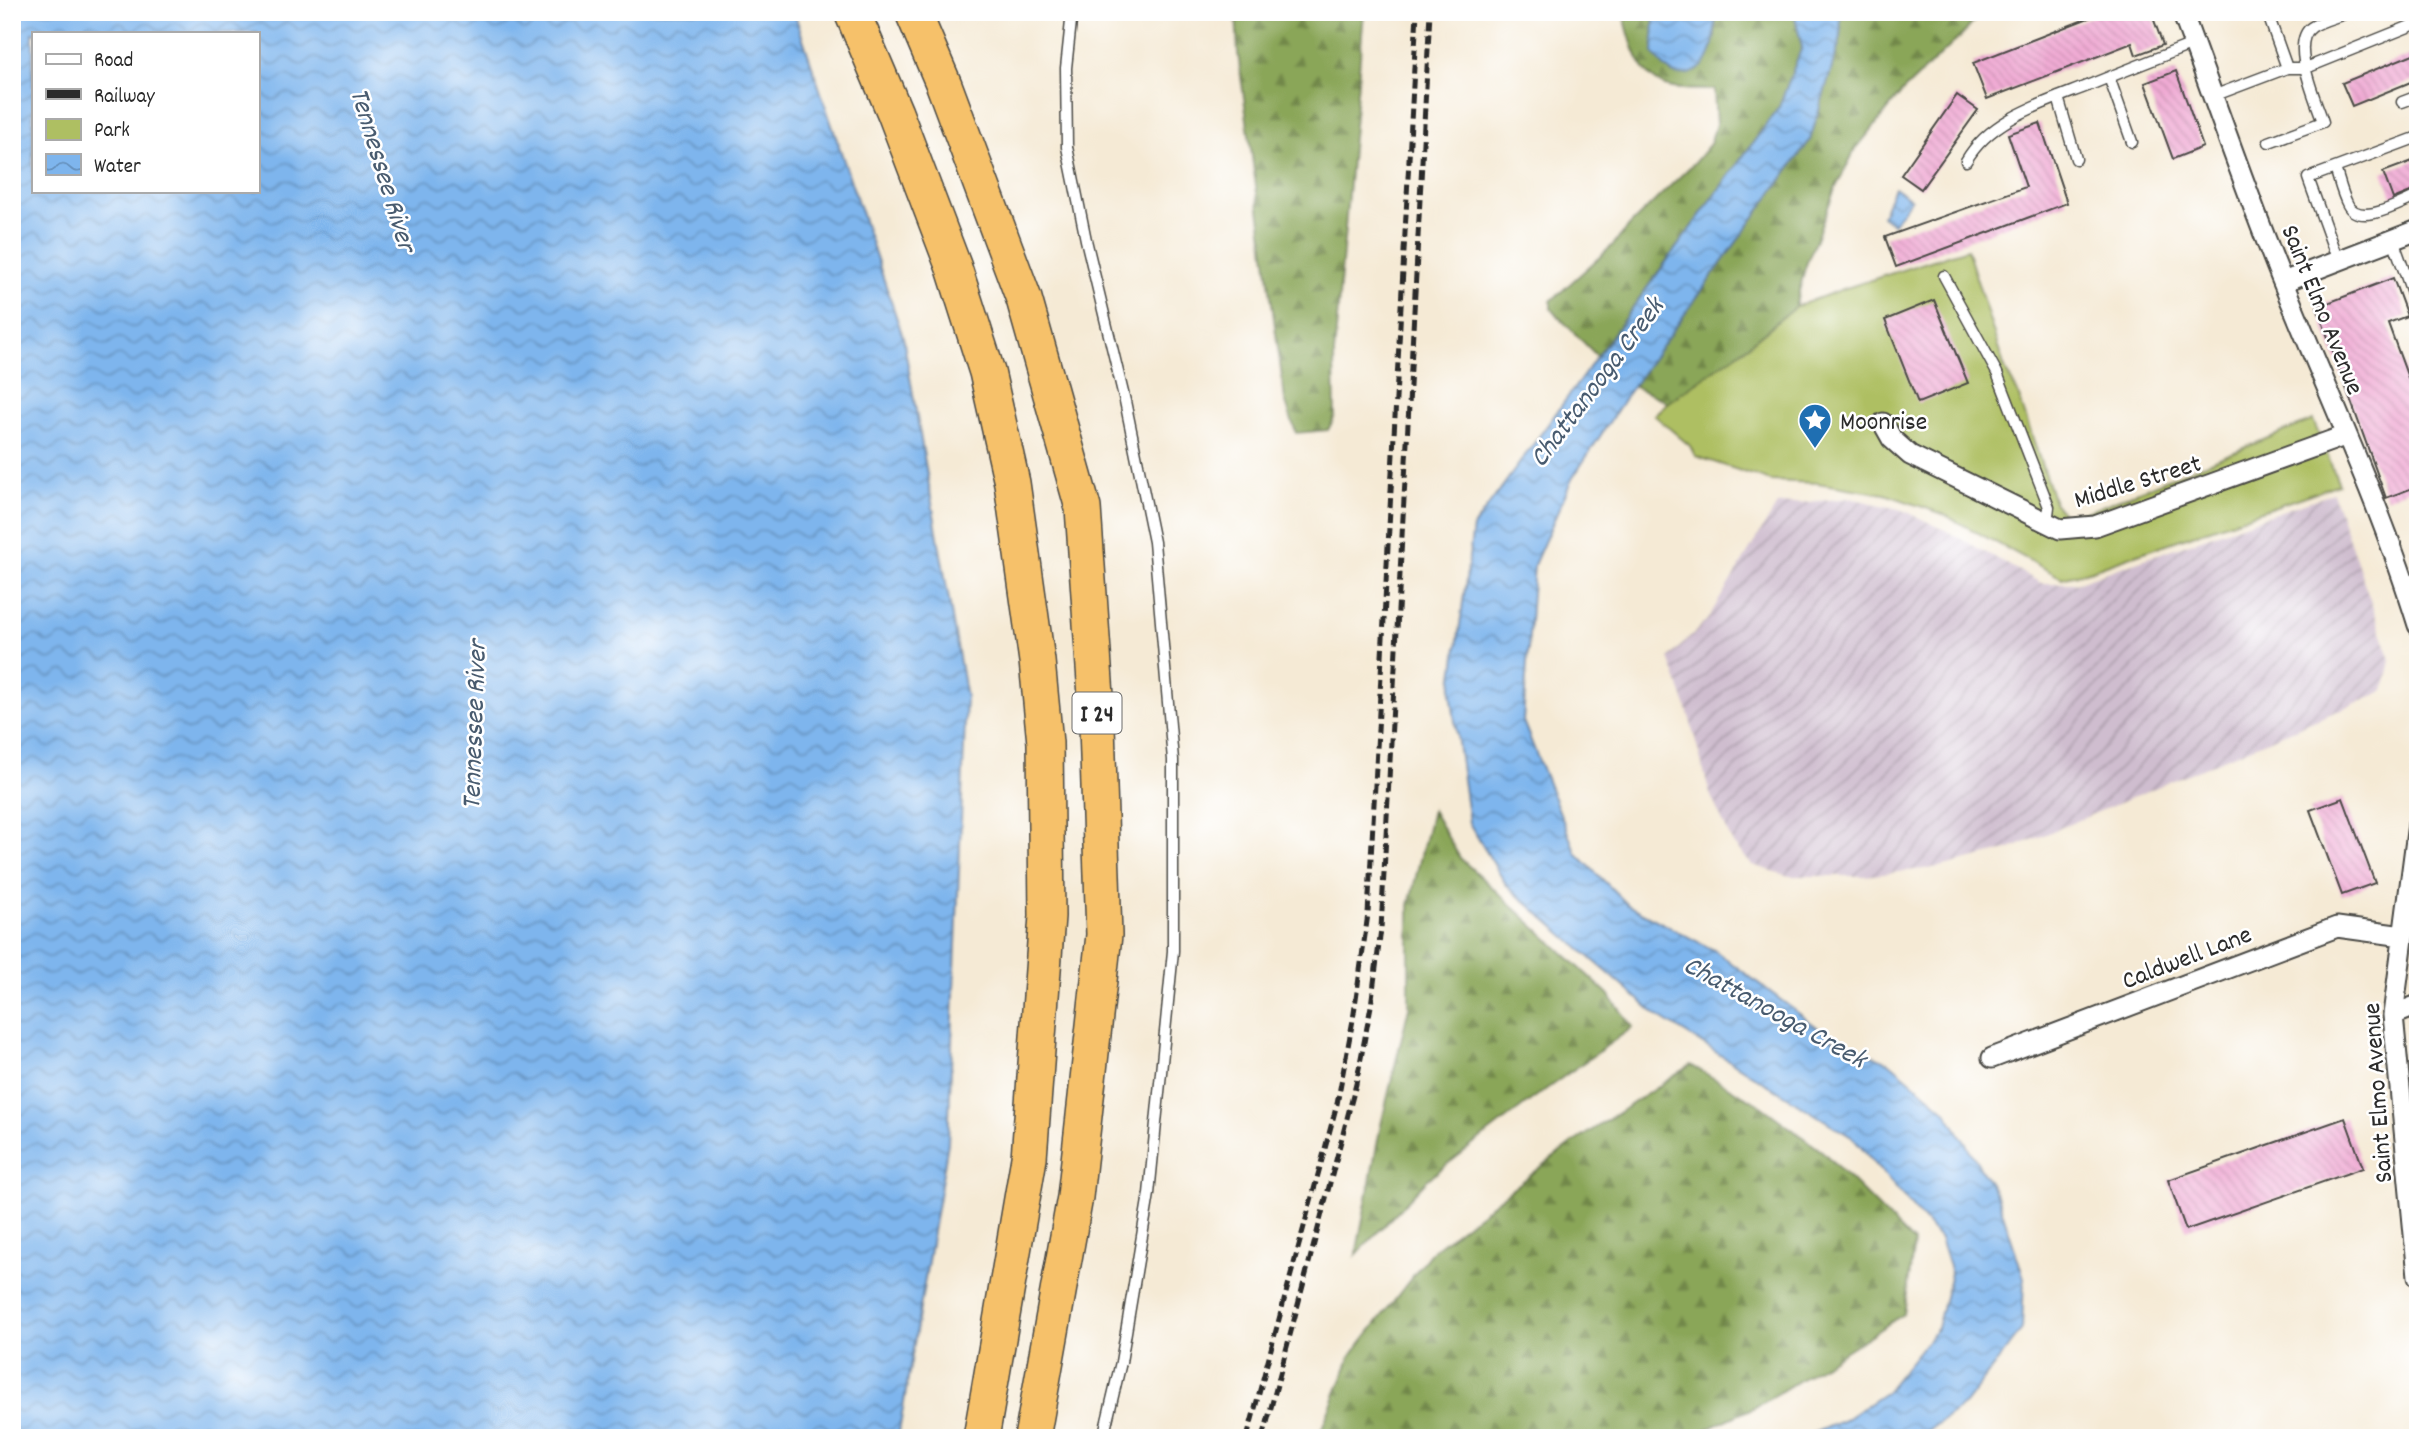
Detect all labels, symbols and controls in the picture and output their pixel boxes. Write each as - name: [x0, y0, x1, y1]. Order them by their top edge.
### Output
- legend: [32, 32, 259, 192]
- text: Road: [94, 47, 133, 77]
- text: Railway: [94, 83, 155, 113]
- water label: Tennessee River: [336, 84, 425, 261]
- text: Park: [94, 117, 130, 147]
- text: Water: [94, 153, 141, 183]
- street label: Saint Elmo Avenue: [2270, 220, 2372, 401]
- water label: Chattanooga Creek: [1522, 289, 1678, 477]
- place icon: Moonrise: [1796, 401, 1834, 450]
- place label: Moonrise: [1840, 405, 1927, 442]
- street label: Middle Street: [2070, 446, 2207, 520]
- water label: Tennessee River: [454, 636, 500, 811]
- road number: I 24: [1072, 692, 1122, 734]
- street label: Caldwell Lane: [2117, 918, 2257, 1001]
- water label: Chattanooga Creek: [1675, 948, 1875, 1082]
- street label: Saint Elmo Avenue: [2355, 1001, 2404, 1184]

